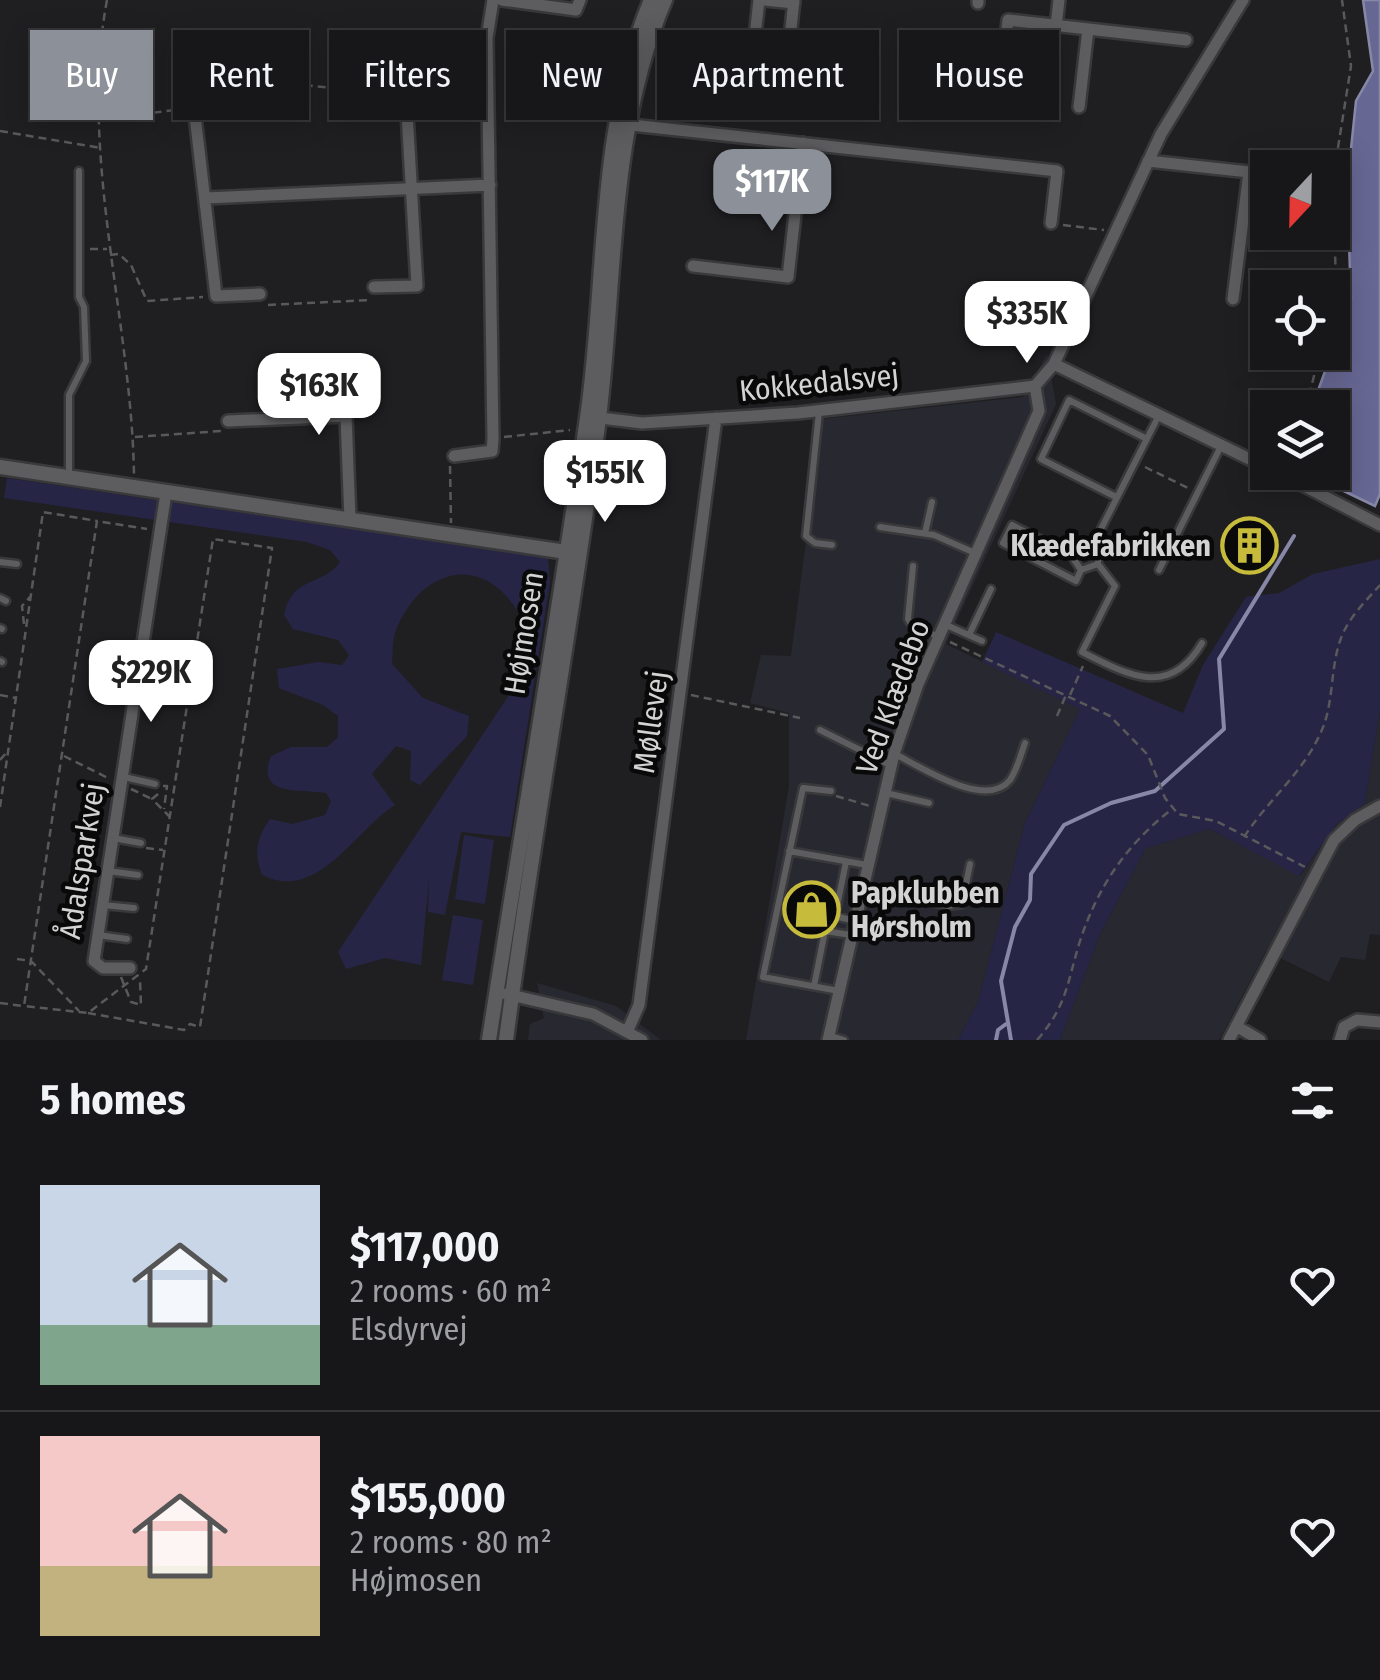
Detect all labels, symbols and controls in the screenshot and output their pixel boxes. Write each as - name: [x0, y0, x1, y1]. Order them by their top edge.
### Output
- chip: Buy: [30, 30, 153, 120]
- chip: Rent: [173, 30, 309, 120]
- chip: Filters: [329, 30, 486, 120]
- chip: New: [506, 30, 637, 120]
- chip: Apartment: [657, 30, 879, 120]
- chip: House: [899, 30, 1059, 120]
- pin: $117K: [702, 149, 842, 234]
- north arrow: [1250, 150, 1350, 250]
- map controls: [1250, 150, 1350, 490]
- text: $117K: [735, 162, 809, 200]
- button: locate: [1250, 270, 1350, 370]
- pin: $335K: [957, 281, 1097, 366]
- text: $335K: [987, 294, 1067, 332]
- pin: $163K: [249, 353, 389, 438]
- street label: Kokkedalsvej: [737, 357, 901, 409]
- text: $163K: [280, 366, 358, 404]
- button: layers: [1250, 390, 1350, 490]
- pin: $155K: [535, 440, 675, 525]
- text: $155K: [566, 453, 644, 491]
- building icon: Klædefabrikken: [1220, 516, 1280, 576]
- place label: Klædefabrikken: [1010, 528, 1211, 564]
- street label: Højmosen: [497, 569, 551, 697]
- street label: Ved Klædebo: [848, 615, 938, 779]
- pin: $229K: [81, 640, 221, 725]
- text: $229K: [111, 653, 191, 691]
- street label: Møllevej: [626, 668, 676, 776]
- street label: Ådalsparkvej: [51, 780, 112, 942]
- place label: Papklubben Hørsholm: [851, 875, 1000, 945]
- shop icon: Papklubben Hørsholm: [782, 880, 842, 940]
- icon: filters: [1285, 1073, 1340, 1128]
- text: 5 homes: [40, 1075, 186, 1125]
- text: $117,000: [350, 1222, 500, 1272]
- icon: home: [120, 1225, 240, 1345]
- icon: heart: [1285, 1258, 1340, 1313]
- text: 2 rooms · 60 m²: [350, 1272, 552, 1310]
- text: Elsdyrvej: [350, 1310, 467, 1348]
- text: $155,000: [350, 1473, 506, 1523]
- icon: home: [120, 1476, 240, 1596]
- icon: heart: [1285, 1509, 1340, 1564]
- text: 2 rooms · 80 m²: [350, 1523, 552, 1561]
- text: Højmosen: [350, 1561, 482, 1599]

